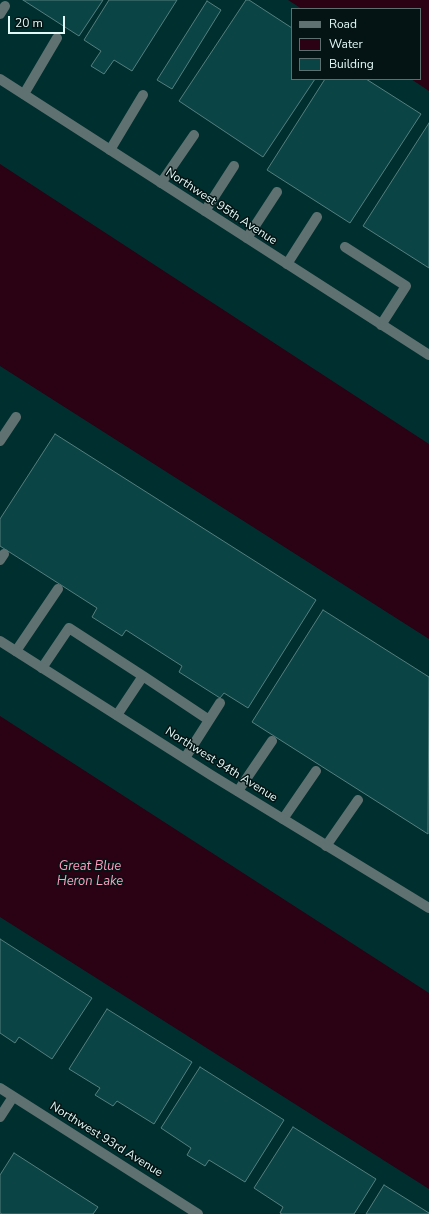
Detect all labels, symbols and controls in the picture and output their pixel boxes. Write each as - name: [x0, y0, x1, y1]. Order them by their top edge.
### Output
- scale bar: [10, 8, 67, 34]
- legend: [291, 8, 421, 80]
- text: 20 m: [15, 15, 43, 31]
- text: Road: [329, 16, 357, 32]
- text: Water: [329, 36, 363, 52]
- text: Building: [329, 56, 374, 72]
- street label: Northwest 95th Avenue: [163, 166, 279, 248]
- street label: Northwest 94th Avenue: [162, 724, 280, 806]
- water label: Great Blue Heron Lake: [57, 859, 123, 890]
- street label: Northwest 93rd Avenue: [47, 1099, 165, 1181]

